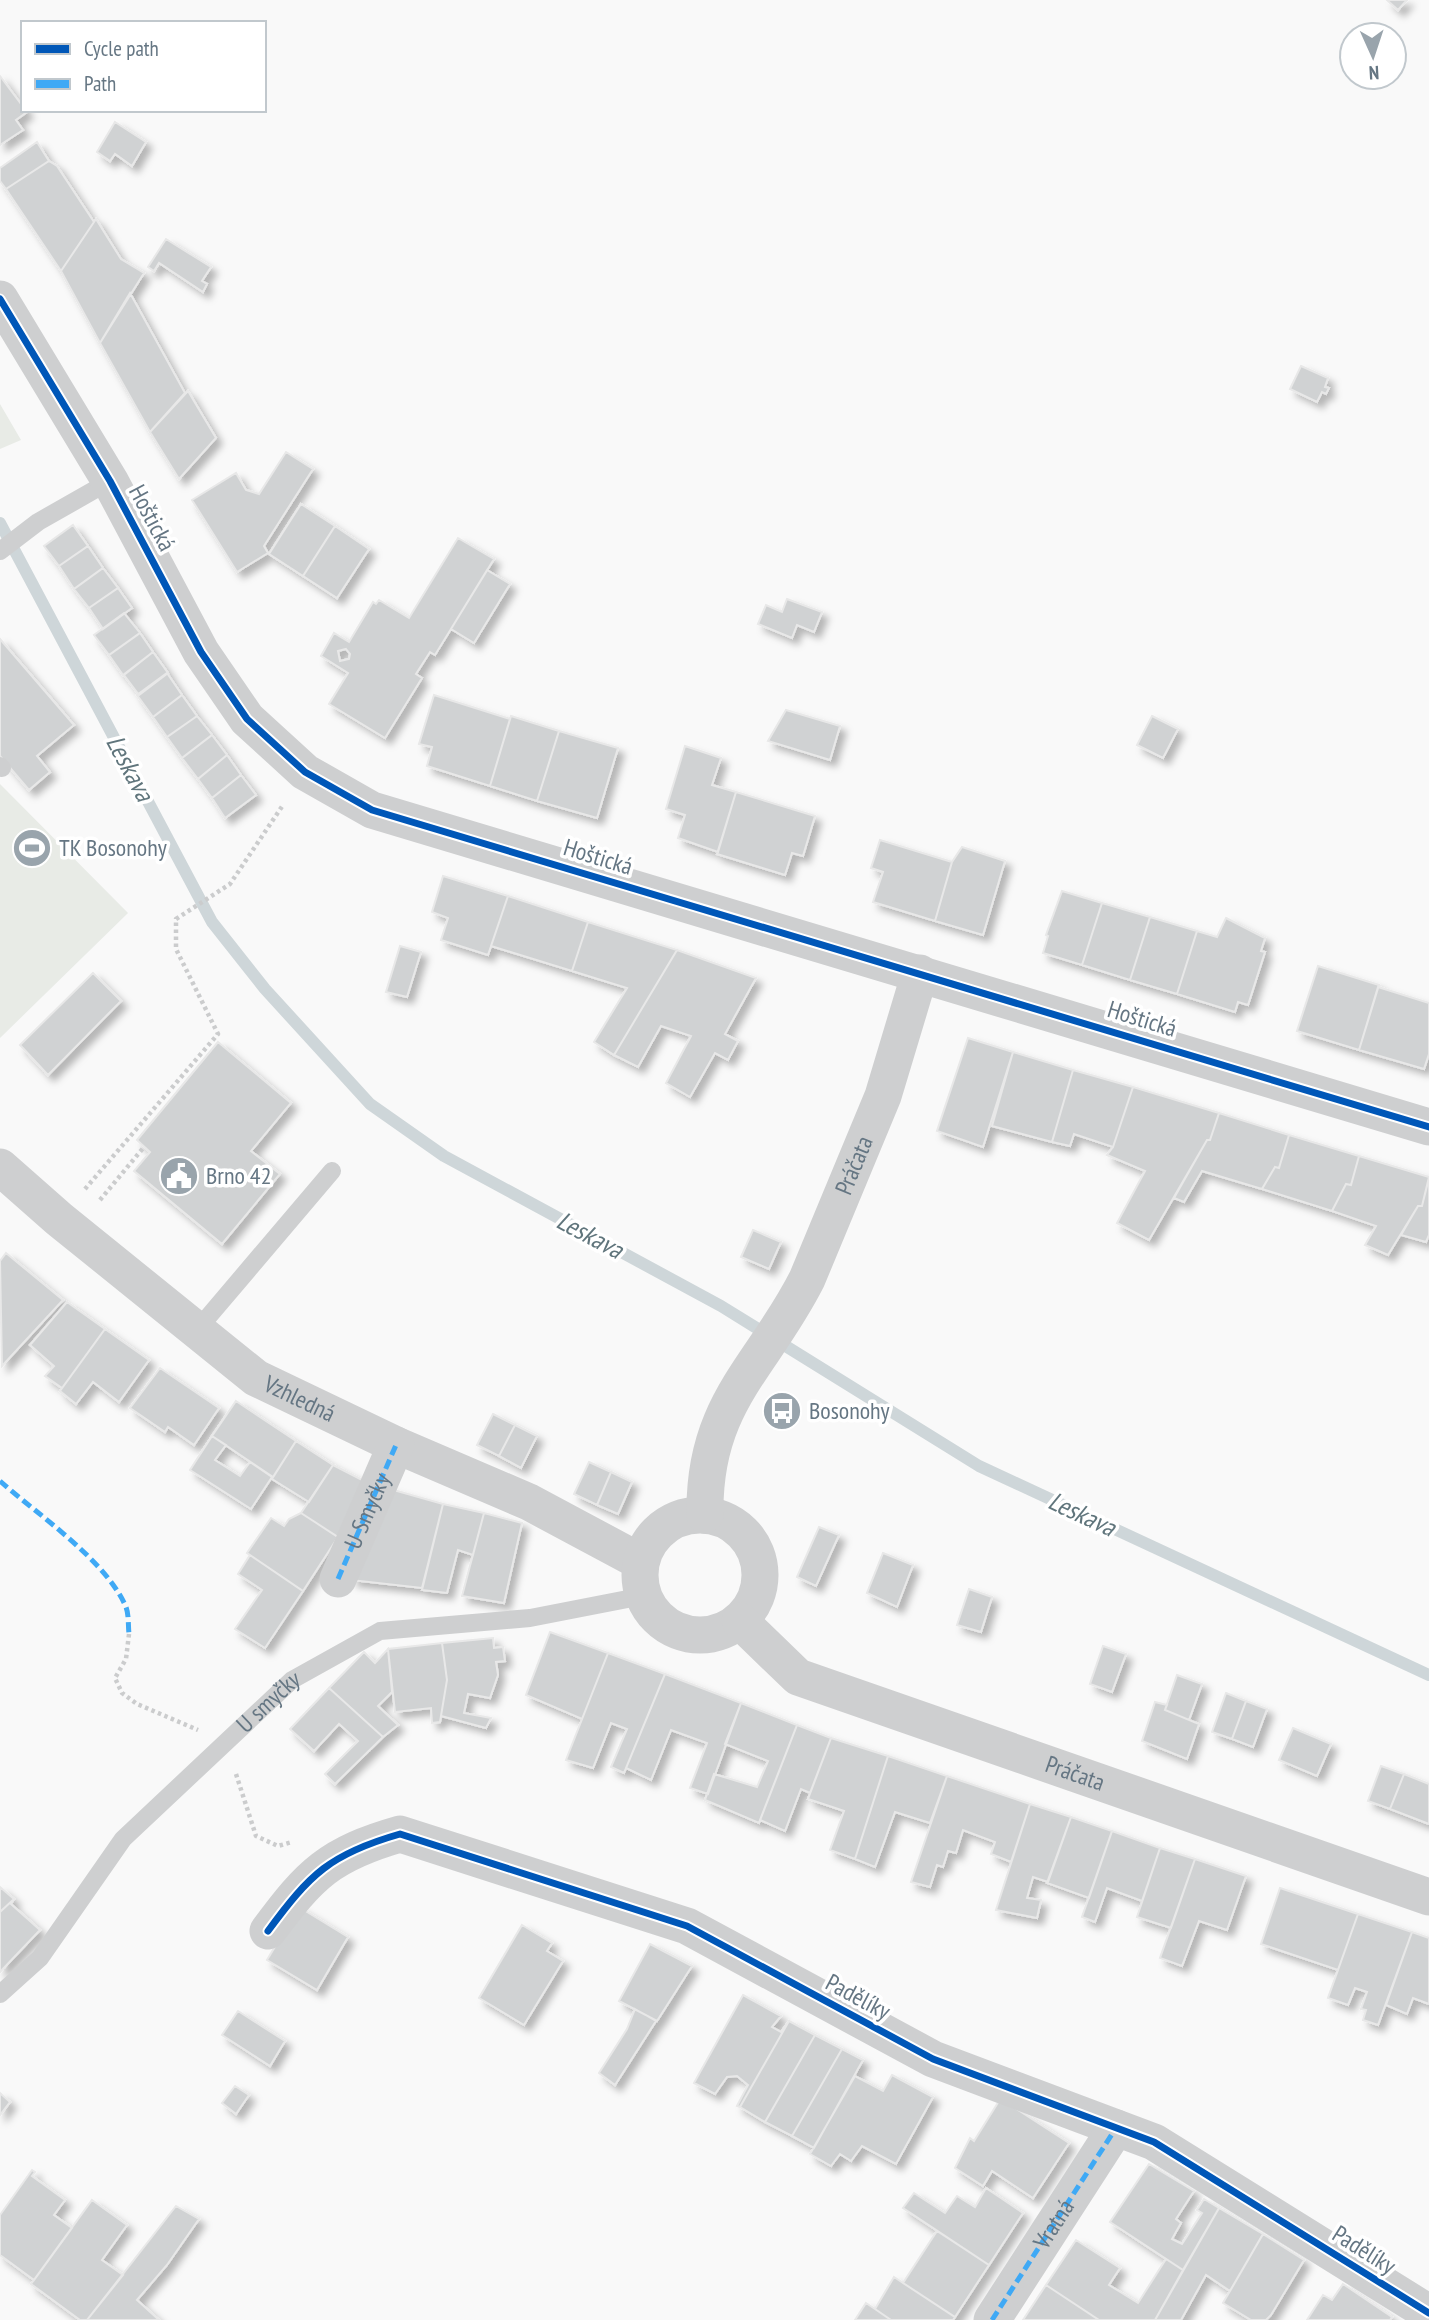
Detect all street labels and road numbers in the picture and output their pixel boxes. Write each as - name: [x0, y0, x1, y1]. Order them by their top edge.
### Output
- street label: Hoštická: [122, 479, 183, 556]
- street label: Hoštická: [560, 831, 636, 882]
- street label: Hoštická: [1104, 993, 1180, 1044]
- street label: Práčata: [828, 1131, 880, 1199]
- street label: Vzhledná: [258, 1368, 340, 1429]
- street label: U Smyčky: [337, 1468, 397, 1553]
- street label: U smyčky: [230, 1663, 305, 1739]
- street label: Práčata: [1041, 1748, 1109, 1798]
- street label: Padělíky: [820, 1967, 896, 2026]
- street label: Vratná: [1025, 2193, 1081, 2256]
- street label: Padělíky: [1327, 2218, 1402, 2281]

